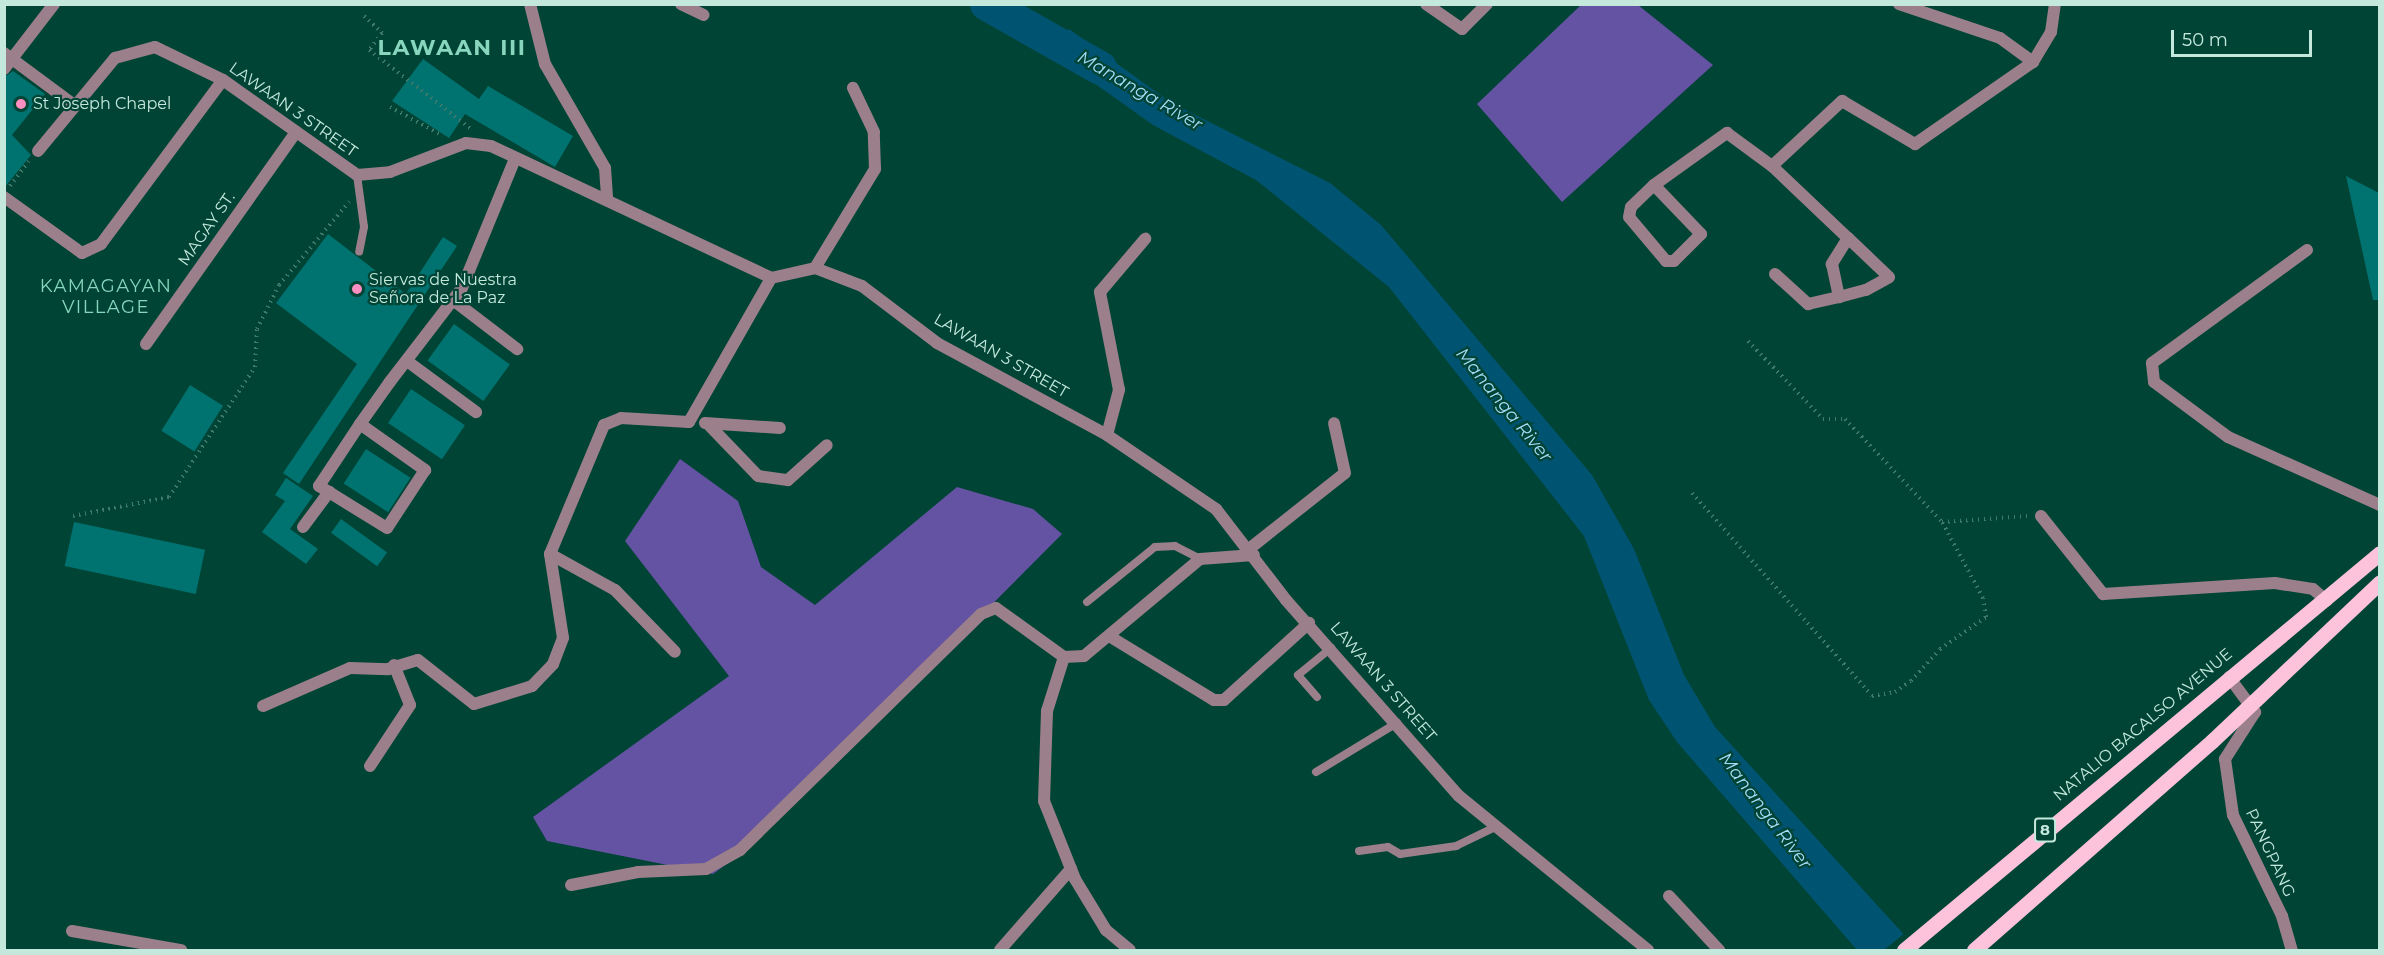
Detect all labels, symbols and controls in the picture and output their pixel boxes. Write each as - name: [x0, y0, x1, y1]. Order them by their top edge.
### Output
- scale bar: [2174, 18, 2315, 56]
- text: 50 m: [2182, 29, 2228, 51]
- district label: LAWAAN III: [378, 35, 526, 61]
- water label: Mananga River: [1074, 46, 1206, 136]
- street label: LAWAAN 3 STREET: [225, 59, 361, 161]
- place label: St Joseph Chapel: [33, 94, 171, 114]
- marker: St Joseph Chapel: [14, 97, 28, 111]
- street label: MAGAY ST.: [175, 188, 239, 270]
- place label: Siervas de Nuestra Señora de La Paz: [369, 270, 517, 308]
- district label: KAMAGAYAN VILLAGE: [40, 276, 172, 318]
- marker: Siervas de Nuestra Señora de La Paz: [350, 282, 364, 296]
- street label: LAWAAN 3 STREET: [930, 310, 1072, 402]
- water label: Mananga River: [1451, 344, 1557, 466]
- street label: LAWAAN 3 STREET: [1326, 618, 1440, 746]
- street label: NATALIO BACALSO AVENUE: [2050, 645, 2236, 805]
- water label: Mananga River: [1714, 748, 1816, 874]
- street label: PANGPANG: [2241, 806, 2299, 900]
- road number: 8: [2033, 818, 2057, 842]

